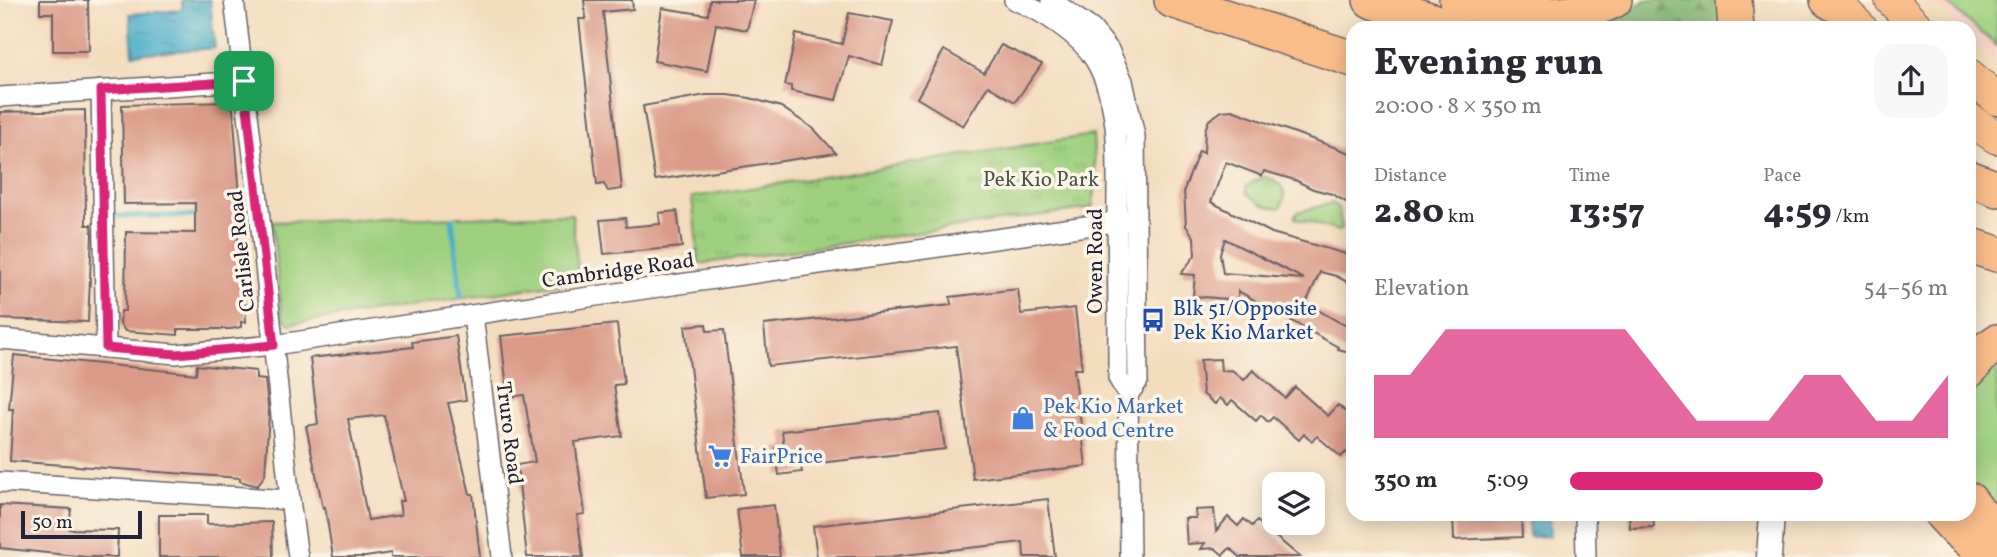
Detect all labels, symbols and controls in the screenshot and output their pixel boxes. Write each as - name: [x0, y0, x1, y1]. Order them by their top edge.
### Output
- text: Evening run: [1374, 38, 1604, 91]
- button: share: [1874, 44, 1948, 118]
- pin: [214, 51, 274, 111]
- icon: arrive: [225, 62, 263, 100]
- text: 20:00 · 8 × 350 m: [1374, 91, 1542, 123]
- text: Distance: [1374, 163, 1447, 189]
- text: Time: [1569, 163, 1610, 189]
- text: Pace: [1763, 163, 1801, 189]
- park label: Pek Kio Park: [983, 166, 1100, 195]
- street label: Carlisle Road: [222, 188, 263, 313]
- text: 2.80: [1374, 189, 1444, 237]
- text: 13:57: [1569, 189, 1645, 237]
- text: 4:59: [1763, 189, 1832, 237]
- text: km: [1444, 204, 1475, 230]
- text: /km: [1832, 204, 1870, 230]
- street label: Owen Road: [1082, 208, 1111, 314]
- street label: Cambridge Road: [540, 246, 696, 297]
- text: Elevation: [1374, 273, 1470, 305]
- text: 54–56 m: [1863, 273, 1948, 305]
- place label: Blk 51/Opposite Pek Kio Market: [1173, 295, 1317, 348]
- bus stop icon: Blk 51/Opposite Pek Kio Market: [1139, 306, 1167, 334]
- street label: Truro Road: [488, 380, 529, 486]
- place label: Pek Kio Market & Food Centre: [1043, 393, 1184, 446]
- shop icon: Pek Kio Market & Food Centre: [1009, 404, 1037, 432]
- supermarket icon: FairPrice: [706, 442, 734, 470]
- place label: FairPrice: [740, 443, 823, 472]
- text: 350 m: [1374, 465, 1438, 497]
- text: 5:09: [1486, 465, 1528, 497]
- map controls: [1262, 472, 1325, 535]
- button: layers: [1262, 472, 1325, 535]
- scale bar: [21, 508, 142, 540]
- text: 50 m: [32, 510, 73, 536]

